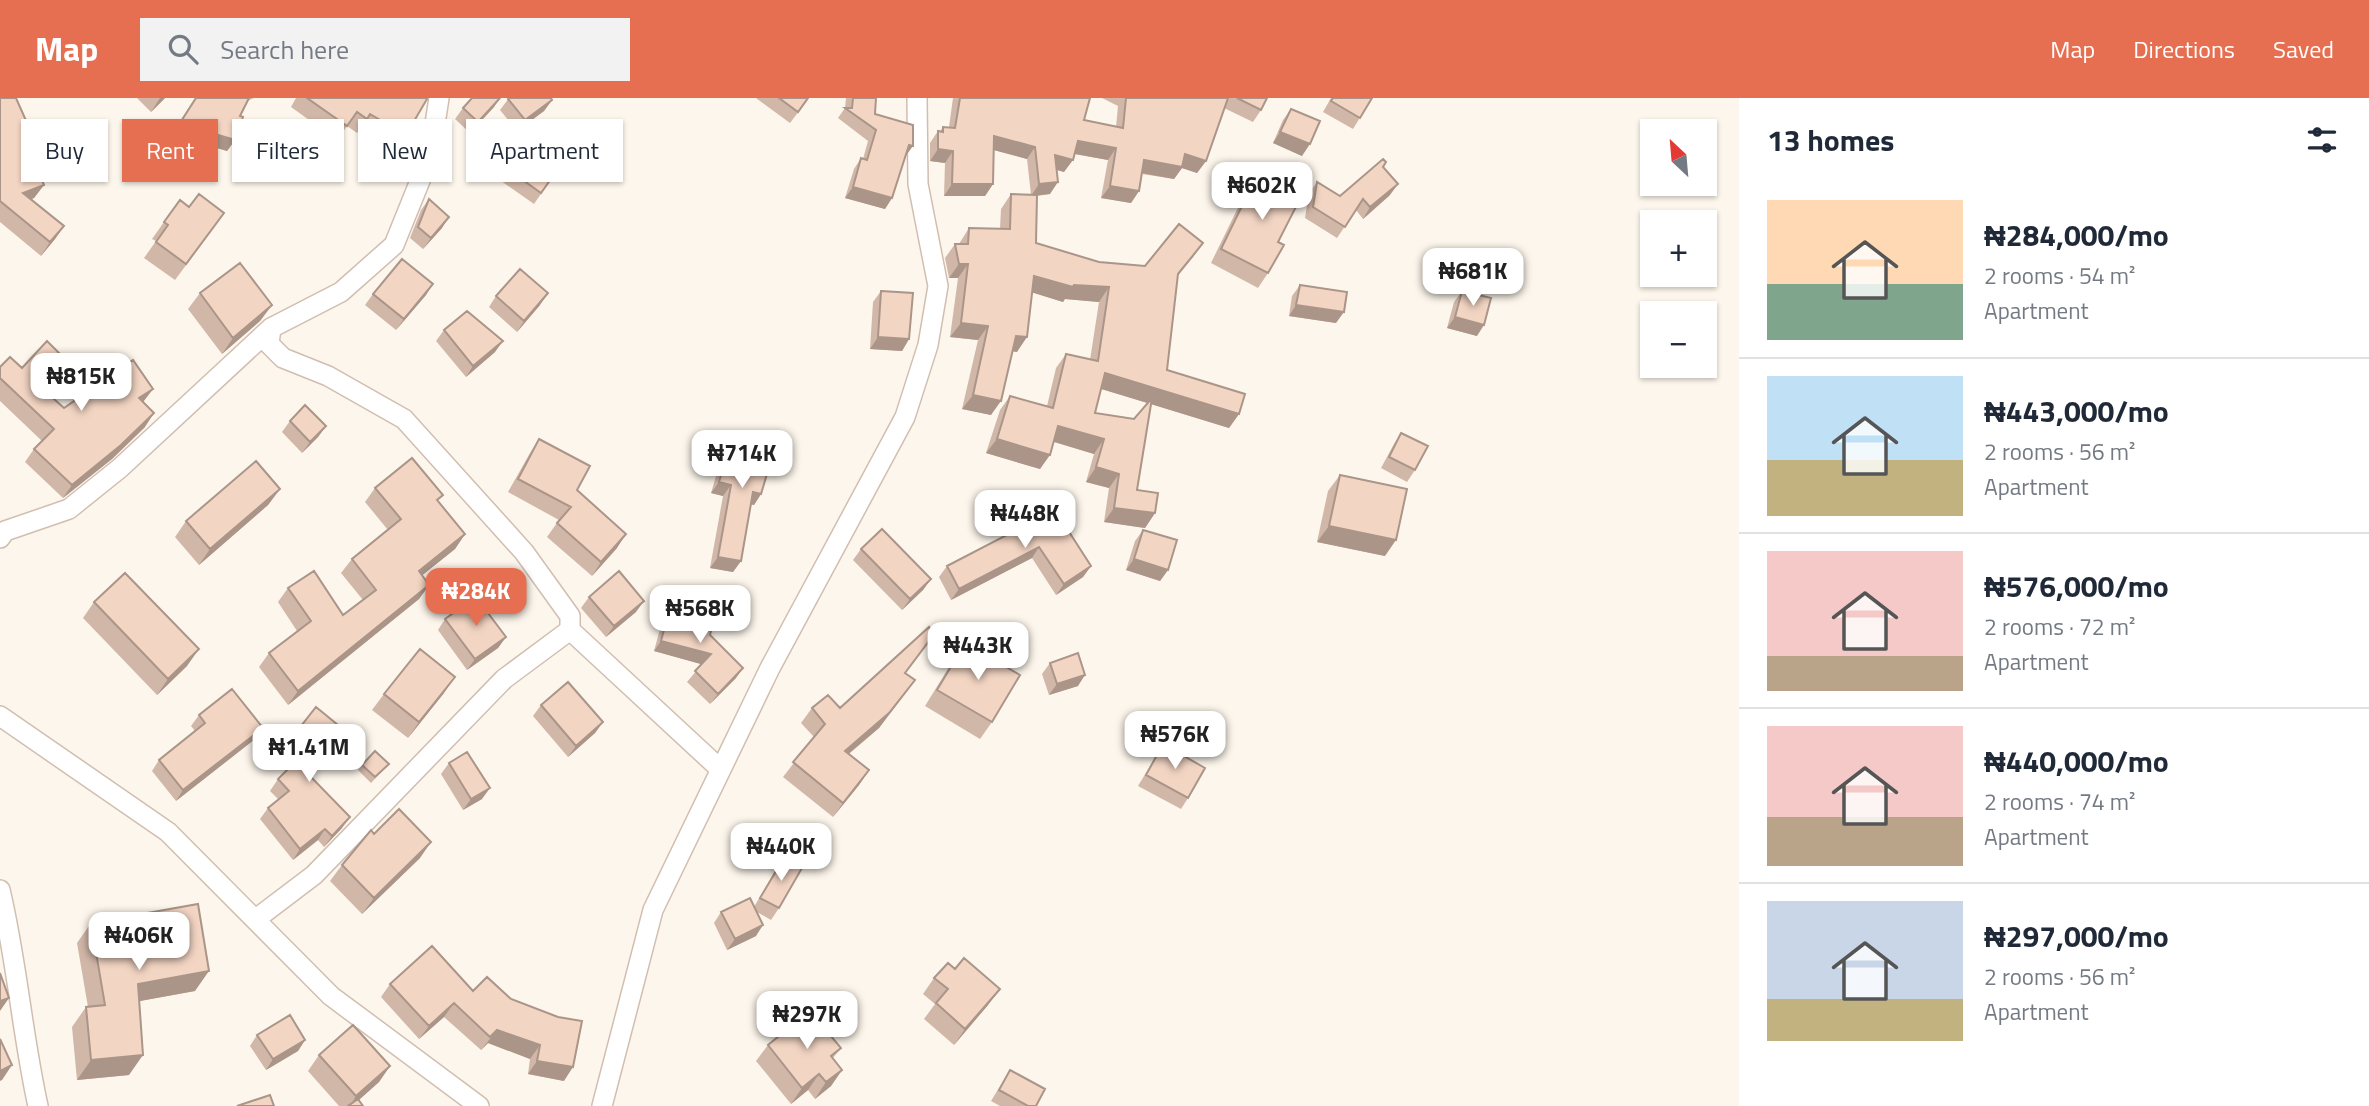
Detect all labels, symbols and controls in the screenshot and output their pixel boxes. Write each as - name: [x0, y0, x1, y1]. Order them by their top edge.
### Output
- search box: [140, 18, 630, 81]
- text: Map: [35, 24, 98, 74]
- icon: search: [164, 30, 202, 68]
- text: Search here: [220, 30, 349, 69]
- text: Map: [2050, 31, 2095, 67]
- text: Directions: [2133, 31, 2235, 67]
- text: Saved: [2273, 31, 2334, 67]
- text: 13 homes: [1767, 117, 1894, 163]
- chip: Buy: [21, 119, 108, 182]
- chip: Rent: [122, 119, 218, 182]
- chip: Filters: [232, 119, 344, 182]
- chip: New: [358, 119, 452, 182]
- chip: Apartment: [466, 119, 623, 182]
- north arrow: [1640, 119, 1717, 196]
- map controls: [1640, 119, 1717, 378]
- icon: filters: [2303, 121, 2341, 159]
- pin: ₦602K: [1213, 162, 1311, 222]
- text: ₦602K: [1228, 167, 1296, 202]
- button: +: [1640, 210, 1717, 287]
- text: ₦284,000/mo: [1984, 212, 2169, 258]
- icon: home: [1823, 228, 1907, 312]
- pin: ₦681K: [1424, 248, 1522, 308]
- text: ₦681K: [1439, 253, 1507, 288]
- text: 2 rooms · 54 m²: [1984, 258, 2135, 293]
- text: Apartment: [1984, 293, 2089, 328]
- button: −: [1640, 301, 1717, 378]
- pin: ₦815K: [32, 354, 130, 413]
- text: ₦815K: [47, 358, 115, 393]
- text: ₦443,000/mo: [1984, 388, 2169, 434]
- icon: home: [1823, 404, 1907, 488]
- pin: ₦714K: [693, 430, 791, 490]
- text: 2 rooms · 56 m²: [1984, 434, 2135, 469]
- text: ₦714K: [708, 435, 776, 470]
- text: Apartment: [1984, 469, 2089, 504]
- pin: ₦448K: [976, 490, 1074, 550]
- text: ₦448K: [991, 495, 1059, 530]
- text: ₦576,000/mo: [1984, 563, 2169, 609]
- pin: ₦284K: [427, 568, 525, 628]
- text: ₦284K: [442, 573, 510, 608]
- icon: home: [1823, 579, 1907, 663]
- pin: ₦568K: [651, 586, 749, 645]
- text: ₦568K: [666, 590, 734, 625]
- text: 2 rooms · 72 m²: [1984, 609, 2135, 644]
- pin: ₦443K: [929, 622, 1027, 682]
- text: ₦443K: [944, 627, 1012, 662]
- text: Apartment: [1984, 644, 2089, 679]
- pin: ₦576K: [1126, 712, 1224, 771]
- text: ₦576K: [1141, 716, 1209, 751]
- pin: ₦1.41M: [252, 724, 366, 784]
- text: ₦1.41M: [269, 729, 349, 764]
- text: ₦440,000/mo: [1984, 738, 2169, 784]
- icon: home: [1823, 754, 1907, 838]
- text: 2 rooms · 74 m²: [1984, 784, 2135, 819]
- text: Apartment: [1984, 819, 2089, 854]
- pin: ₦440K: [732, 824, 830, 883]
- text: ₦440K: [747, 828, 815, 863]
- pin: ₦406K: [90, 912, 188, 972]
- text: ₦297,000/mo: [1984, 913, 2169, 959]
- text: ₦406K: [105, 917, 173, 952]
- icon: home: [1823, 929, 1907, 1013]
- text: 2 rooms · 56 m²: [1984, 959, 2135, 994]
- pin: ₦297K: [758, 992, 856, 1051]
- text: Apartment: [1984, 994, 2089, 1029]
- text: ₦297K: [773, 996, 841, 1031]

